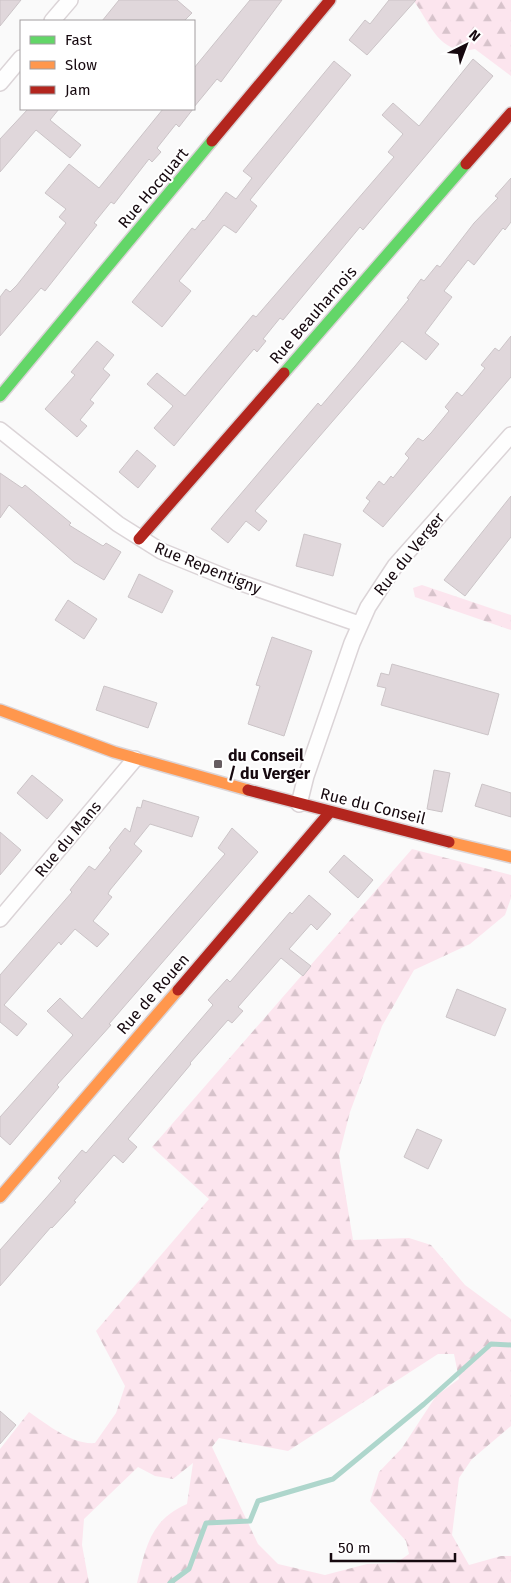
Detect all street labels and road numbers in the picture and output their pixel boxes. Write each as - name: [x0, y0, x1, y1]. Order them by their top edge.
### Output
- street label: Rue Hocquart: [114, 144, 192, 232]
- street label: Rue Beauharnois: [265, 262, 361, 368]
- street label: Rue du Verger: [370, 508, 449, 599]
- street label: Rue Repentigny: [152, 538, 264, 598]
- street label: Rue du Conseil: [318, 784, 428, 828]
- street label: Rue du Mans: [31, 797, 105, 881]
- street label: Rue de Rouen: [113, 950, 193, 1038]

